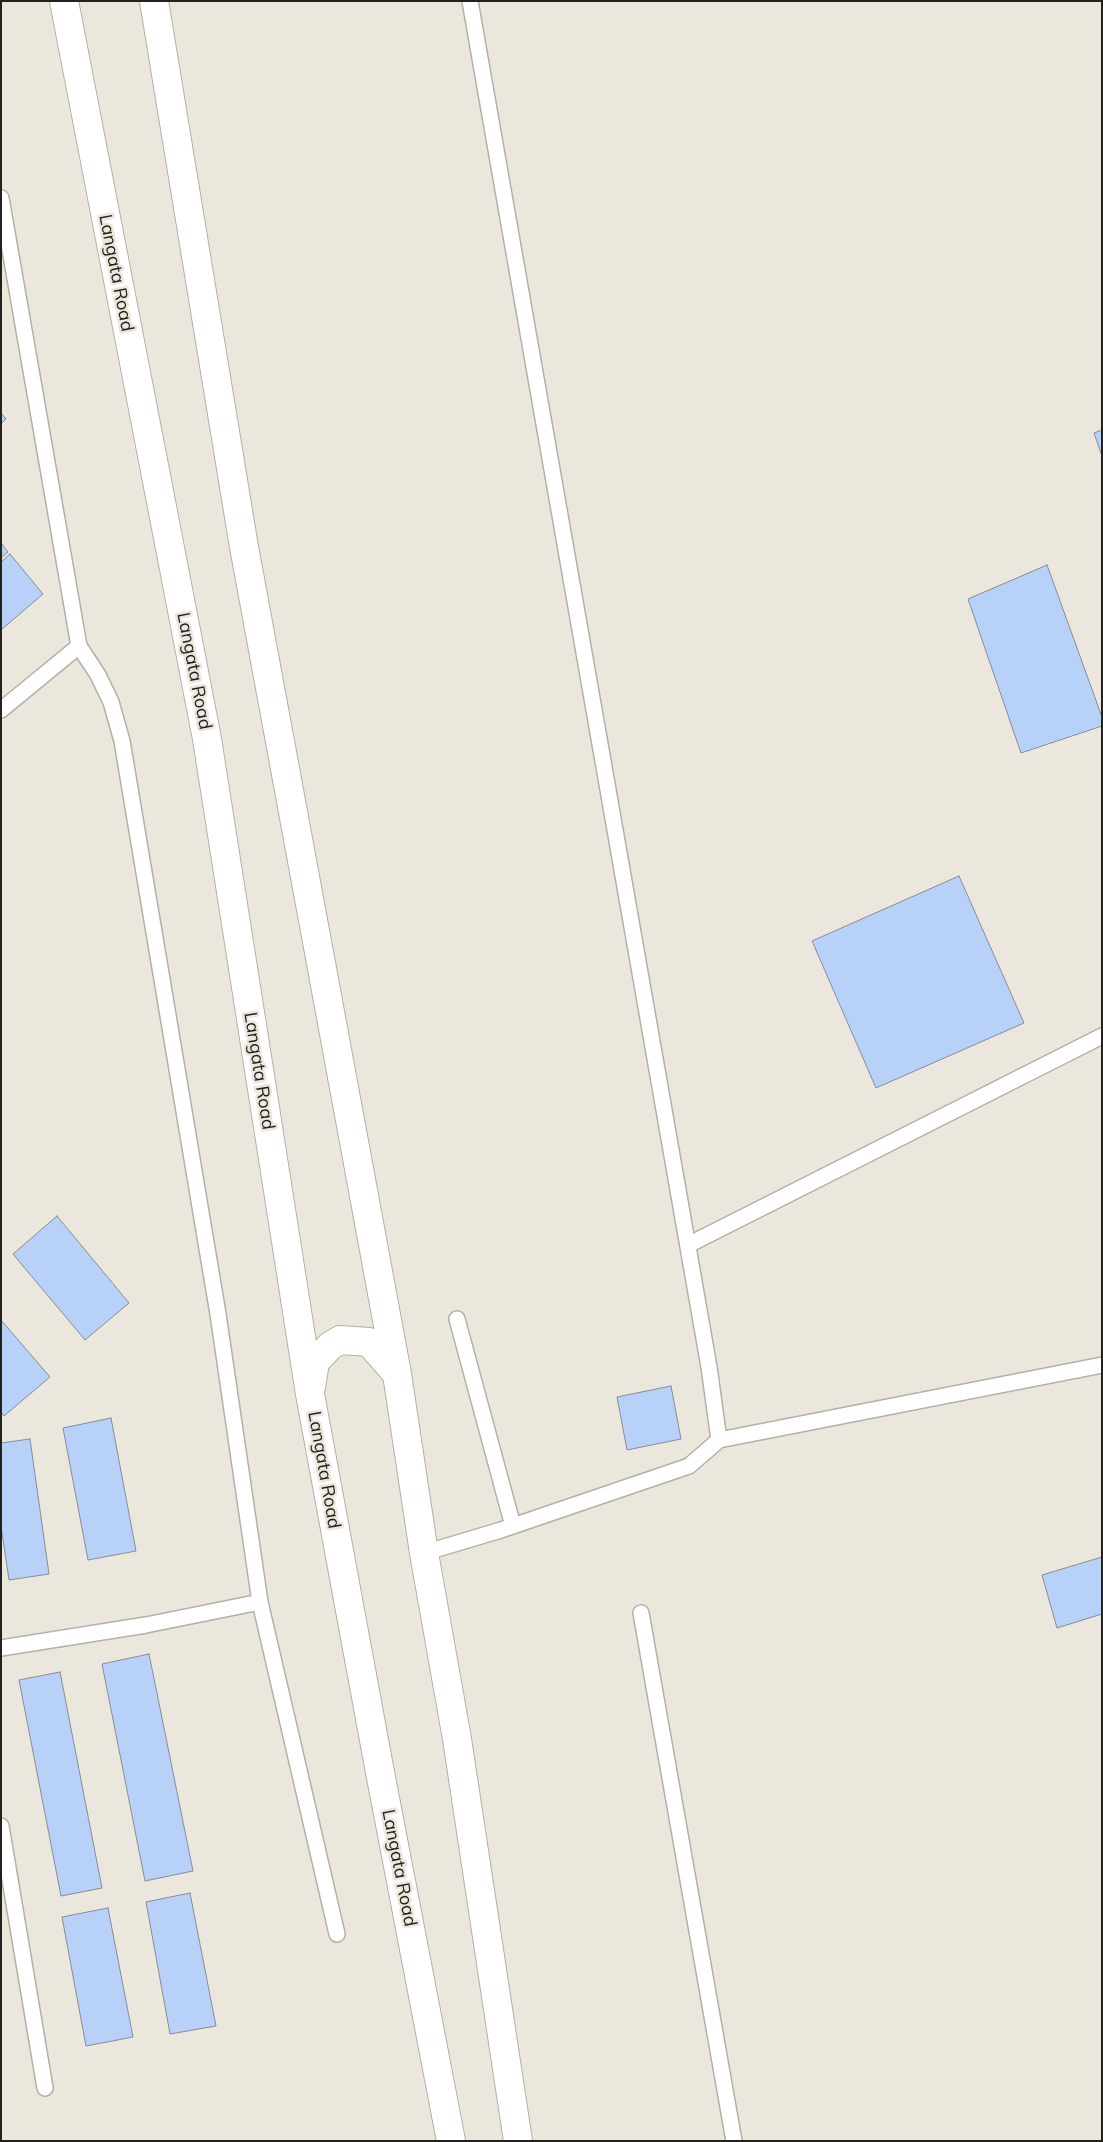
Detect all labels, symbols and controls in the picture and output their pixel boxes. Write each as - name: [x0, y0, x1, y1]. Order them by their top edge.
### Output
- street label: Langata Road: [94, 213, 138, 333]
- street label: Langata Road: [172, 611, 216, 731]
- street label: Langata Road: [239, 1011, 279, 1131]
- street label: Langata Road: [303, 1410, 345, 1530]
- street label: Langata Road: [377, 1808, 421, 1928]

